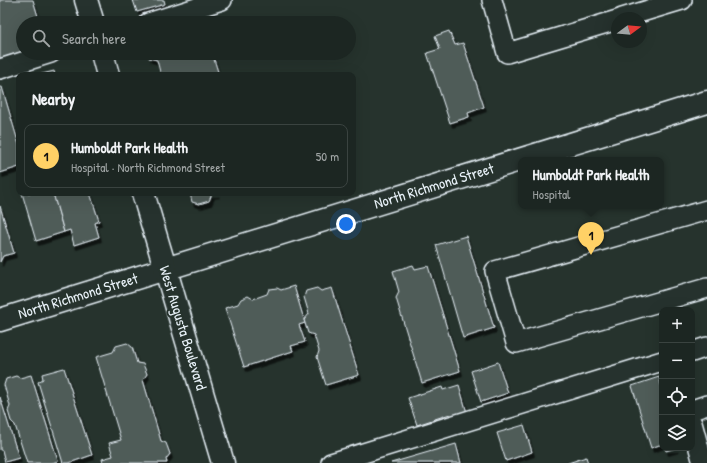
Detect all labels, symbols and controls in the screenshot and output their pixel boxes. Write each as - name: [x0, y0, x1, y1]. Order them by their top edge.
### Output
- north arrow: [611, 12, 647, 48]
- search box: [16, 16, 356, 60]
- icon: search: [30, 27, 52, 49]
- text: Search here: [62, 28, 126, 49]
- text: Nearby: [32, 87, 75, 110]
- text: Humboldt Park Health: [71, 137, 188, 158]
- text: 1: [44, 147, 48, 165]
- text: 50 m: [316, 147, 339, 165]
- street label: North Richmond Street: [371, 157, 497, 214]
- popup: [518, 157, 664, 209]
- text: Hospital · North Richmond Street: [71, 158, 225, 176]
- text: Humboldt Park Health: [533, 164, 649, 185]
- text: Hospital: [533, 185, 570, 203]
- your location: [336, 214, 356, 234]
- pin: 1: [578, 222, 604, 255]
- street label: West Augusta Boulevard: [155, 263, 212, 393]
- street label: North Richmond Street: [15, 267, 141, 324]
- map controls: [659, 307, 695, 451]
- button: +: [659, 307, 695, 343]
- button: −: [659, 343, 695, 379]
- button: locate: [659, 379, 695, 415]
- button: layers: [659, 415, 695, 451]

